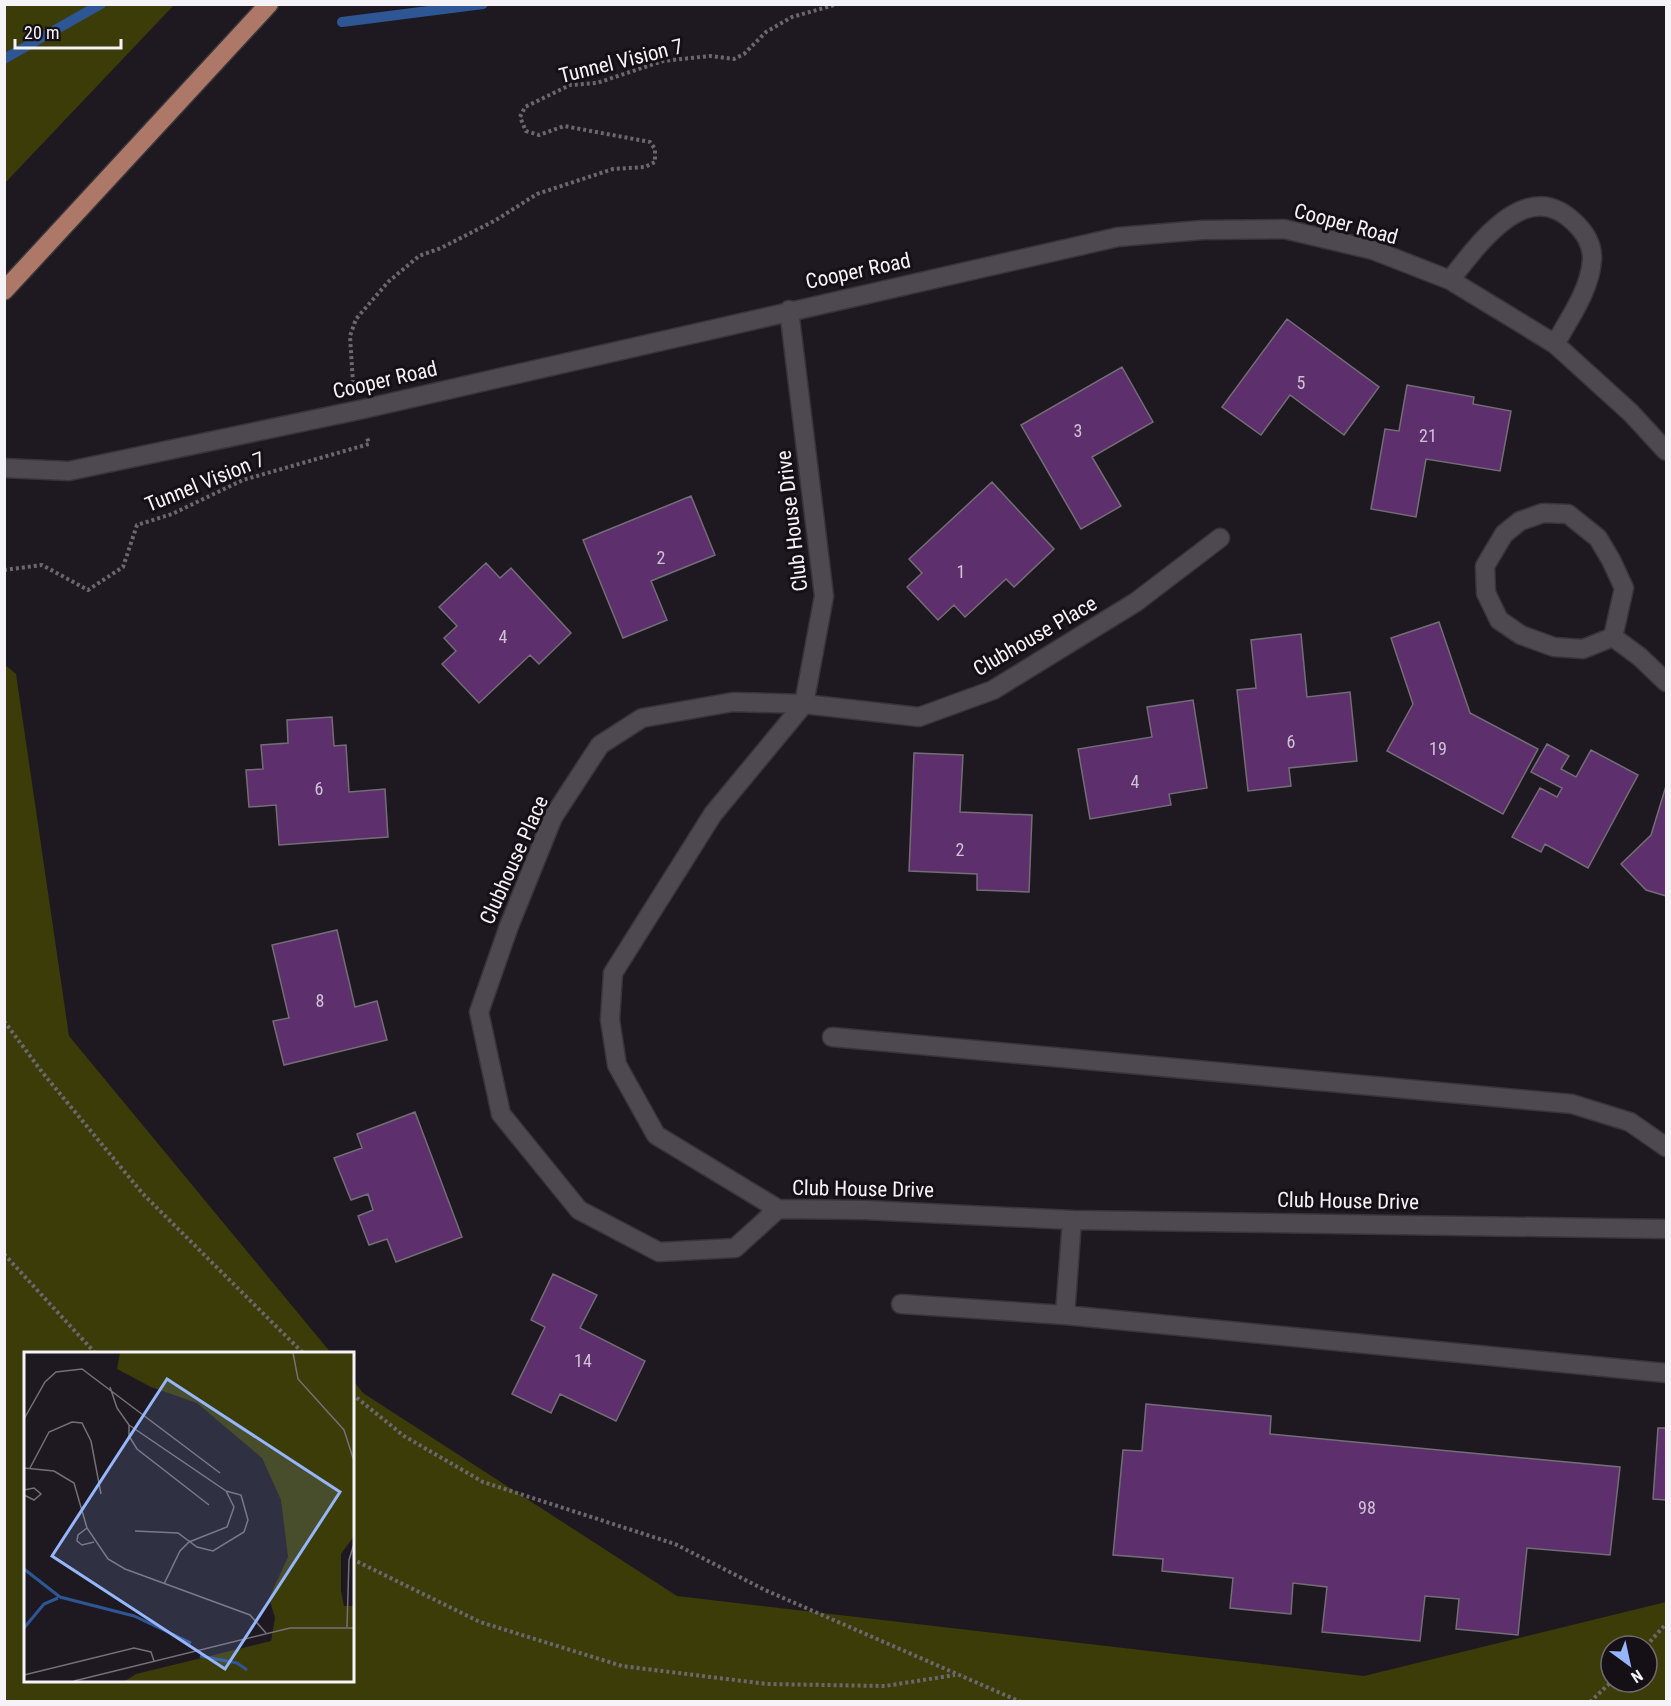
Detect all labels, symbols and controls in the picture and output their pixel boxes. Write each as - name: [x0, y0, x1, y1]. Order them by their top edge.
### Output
- scale bar: [15, 12, 122, 50]
- text: 20 m: [24, 22, 59, 43]
- street label: Tunnel Vision 7: [557, 34, 685, 88]
- street label: Cooper Road: [1291, 199, 1401, 249]
- street label: Cooper Road: [803, 248, 913, 294]
- street label: Cooper Road: [330, 356, 440, 404]
- house number: 5: [1297, 372, 1306, 393]
- house number: 3: [1074, 420, 1082, 441]
- house number: 21: [1419, 425, 1437, 446]
- street label: Tunnel Vision 7: [142, 447, 268, 517]
- street label: Club House Drive: [771, 449, 813, 593]
- house number: 2: [657, 547, 666, 568]
- house number: 1: [957, 561, 965, 582]
- street label: Clubhouse Place: [969, 591, 1101, 681]
- house number: 4: [499, 626, 508, 647]
- house number: 6: [1287, 731, 1295, 752]
- house number: 19: [1429, 738, 1447, 759]
- house number: 4: [1131, 771, 1140, 792]
- house number: 6: [315, 778, 323, 799]
- street label: Clubhouse Place: [475, 792, 553, 928]
- house number: 2: [956, 839, 965, 860]
- house number: 8: [316, 990, 324, 1011]
- street label: Club House Drive: [792, 1176, 934, 1202]
- street label: Club House Drive: [1277, 1188, 1419, 1214]
- house number: 14: [574, 1350, 592, 1371]
- inset map: [24, 1352, 354, 1682]
- house number: 98: [1358, 1497, 1376, 1518]
- north arrow: [1599, 1634, 1659, 1694]
- text: N: [1628, 1666, 1646, 1687]

